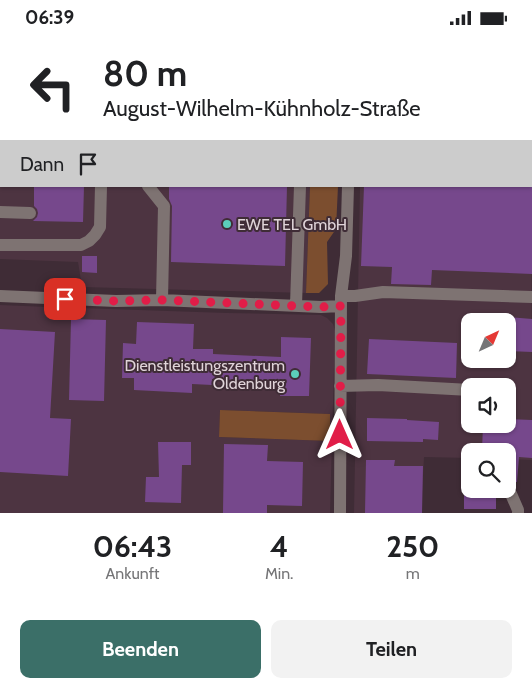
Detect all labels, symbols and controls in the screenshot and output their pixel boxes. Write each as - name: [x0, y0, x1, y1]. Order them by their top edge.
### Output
- text: 06:39: [25, 6, 74, 29]
- text: 80 m: [103, 52, 187, 95]
- icon: left: [20, 55, 85, 120]
- text: August-Wilhelm-Kühnholz-Straße: [103, 95, 421, 122]
- icon: arrive: [74, 150, 102, 178]
- text: Dann: [20, 153, 64, 176]
- place label: EWE TEL GmbH: [237, 215, 347, 234]
- marker: EWE TEL GmbH: [221, 218, 233, 230]
- pin: [44, 278, 86, 320]
- icon: arrive: [51, 285, 79, 313]
- north arrow: [461, 313, 516, 367]
- map controls: [461, 313, 516, 498]
- place label: Dienstleistungszentrum Oldenburg: [124, 356, 286, 393]
- marker: Dienstleistungszentrum Oldenburg: [289, 368, 301, 380]
- button: sound: [461, 378, 516, 433]
- position arrow: [313, 408, 365, 460]
- button: search: [461, 443, 516, 498]
- text: 06:43: [93, 528, 172, 565]
- text: 4: [270, 528, 288, 565]
- text: 250: [386, 528, 439, 565]
- text: Ankunft: [106, 564, 159, 583]
- text: Min.: [265, 564, 293, 583]
- text: m: [406, 564, 420, 583]
- button: Beenden: [20, 620, 261, 678]
- button: Teilen: [271, 620, 512, 678]

